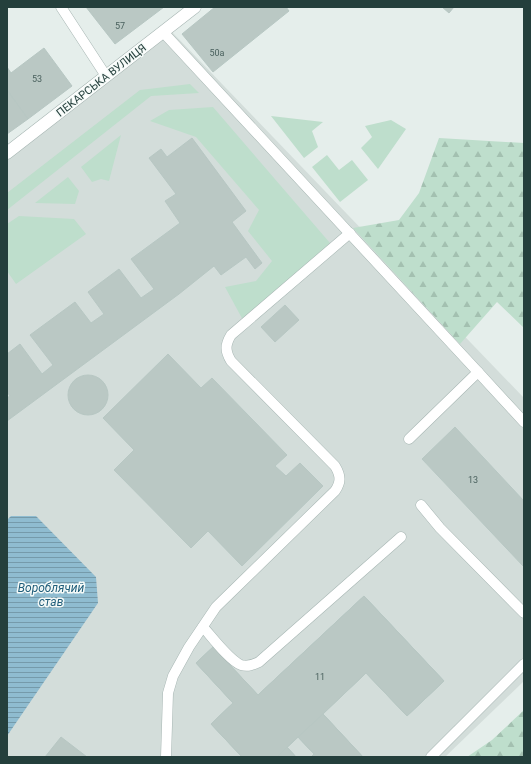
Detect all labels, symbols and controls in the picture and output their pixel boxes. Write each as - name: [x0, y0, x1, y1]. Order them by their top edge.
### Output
- house number: 57: [115, 21, 125, 31]
- street label: ПЕКАРСЬКА ВУЛИЦЯ: [54, 41, 149, 120]
- house number: 50а: [209, 48, 225, 58]
- house number: 53: [32, 74, 42, 84]
- house number: 13: [468, 475, 478, 485]
- water label: Вороблячий став: [18, 581, 84, 609]
- house number: 11: [315, 672, 325, 682]

